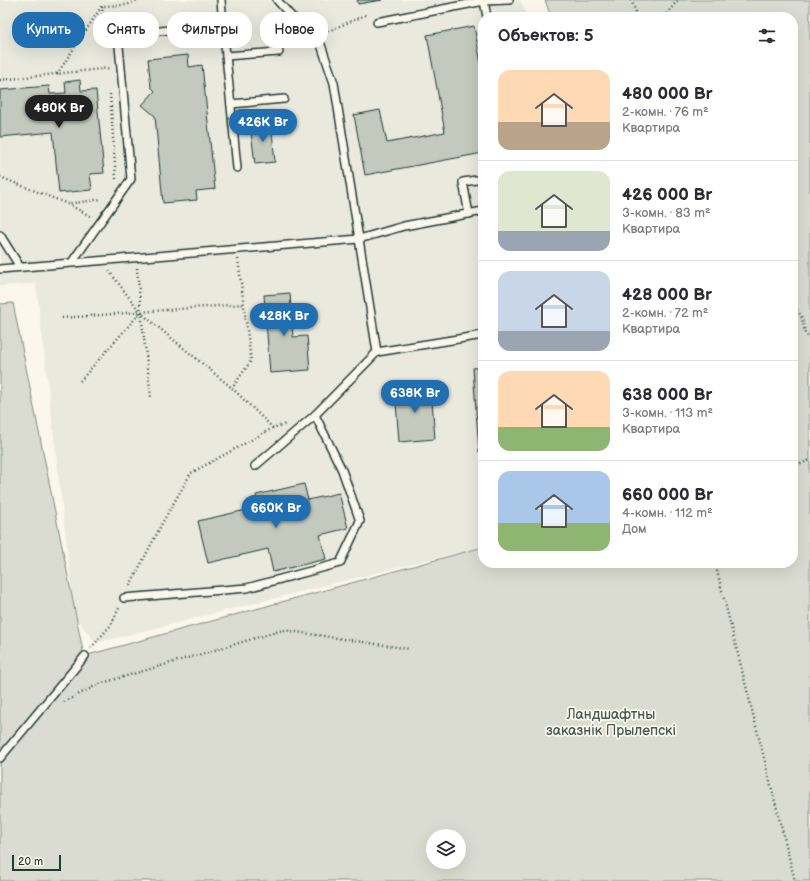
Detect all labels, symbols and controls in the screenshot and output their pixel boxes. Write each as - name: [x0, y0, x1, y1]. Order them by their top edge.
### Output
- chip: Купить: [12, 12, 85, 48]
- chip: Снять: [93, 12, 159, 48]
- chip: Фильтры: [167, 12, 252, 48]
- chip: Новое: [260, 12, 328, 48]
- icon: filters: [756, 25, 778, 47]
- text: Объектов: 5: [498, 26, 594, 46]
- text: 480 000 Br: [622, 84, 713, 104]
- icon: home: [530, 86, 578, 134]
- pin: 480K Br: [22, 95, 96, 129]
- text: 480K Br: [34, 100, 84, 116]
- text: 2-комн. · 76 m²: [622, 104, 709, 120]
- pin: 426K Br: [226, 109, 300, 143]
- text: 426K Br: [238, 114, 288, 130]
- text: Квартира: [622, 120, 680, 136]
- text: 426 000 Br: [622, 185, 712, 205]
- icon: home: [530, 187, 578, 235]
- text: 3-комн. · 83 m²: [622, 205, 711, 221]
- text: Квартира: [622, 221, 680, 237]
- text: 428 000 Br: [622, 285, 712, 305]
- icon: home: [530, 287, 578, 335]
- pin: 428K Br: [247, 303, 321, 337]
- text: 2-комн. · 72 m²: [622, 305, 708, 321]
- text: 428K Br: [259, 308, 309, 324]
- text: Квартира: [622, 321, 680, 337]
- pin: 638K Br: [378, 380, 452, 414]
- text: 638K Br: [390, 385, 440, 401]
- text: 638 000 Br: [622, 385, 712, 405]
- icon: home: [530, 387, 578, 435]
- text: 3-комн. · 113 m²: [622, 405, 713, 421]
- text: Квартира: [622, 421, 680, 437]
- text: 660 000 Br: [622, 485, 713, 505]
- icon: home: [530, 487, 578, 535]
- pin: 660K Br: [239, 495, 313, 529]
- text: 660K Br: [251, 500, 301, 516]
- text: 4-комн. · 112 m²: [622, 505, 713, 521]
- text: Дом: [622, 521, 647, 537]
- park label: Ландшафтны заказнік Прылепскі: [546, 706, 676, 739]
- map controls: [426, 829, 466, 869]
- button: layers: [426, 829, 466, 869]
- scale bar: [12, 853, 61, 872]
- text: 20 m: [18, 855, 43, 868]

